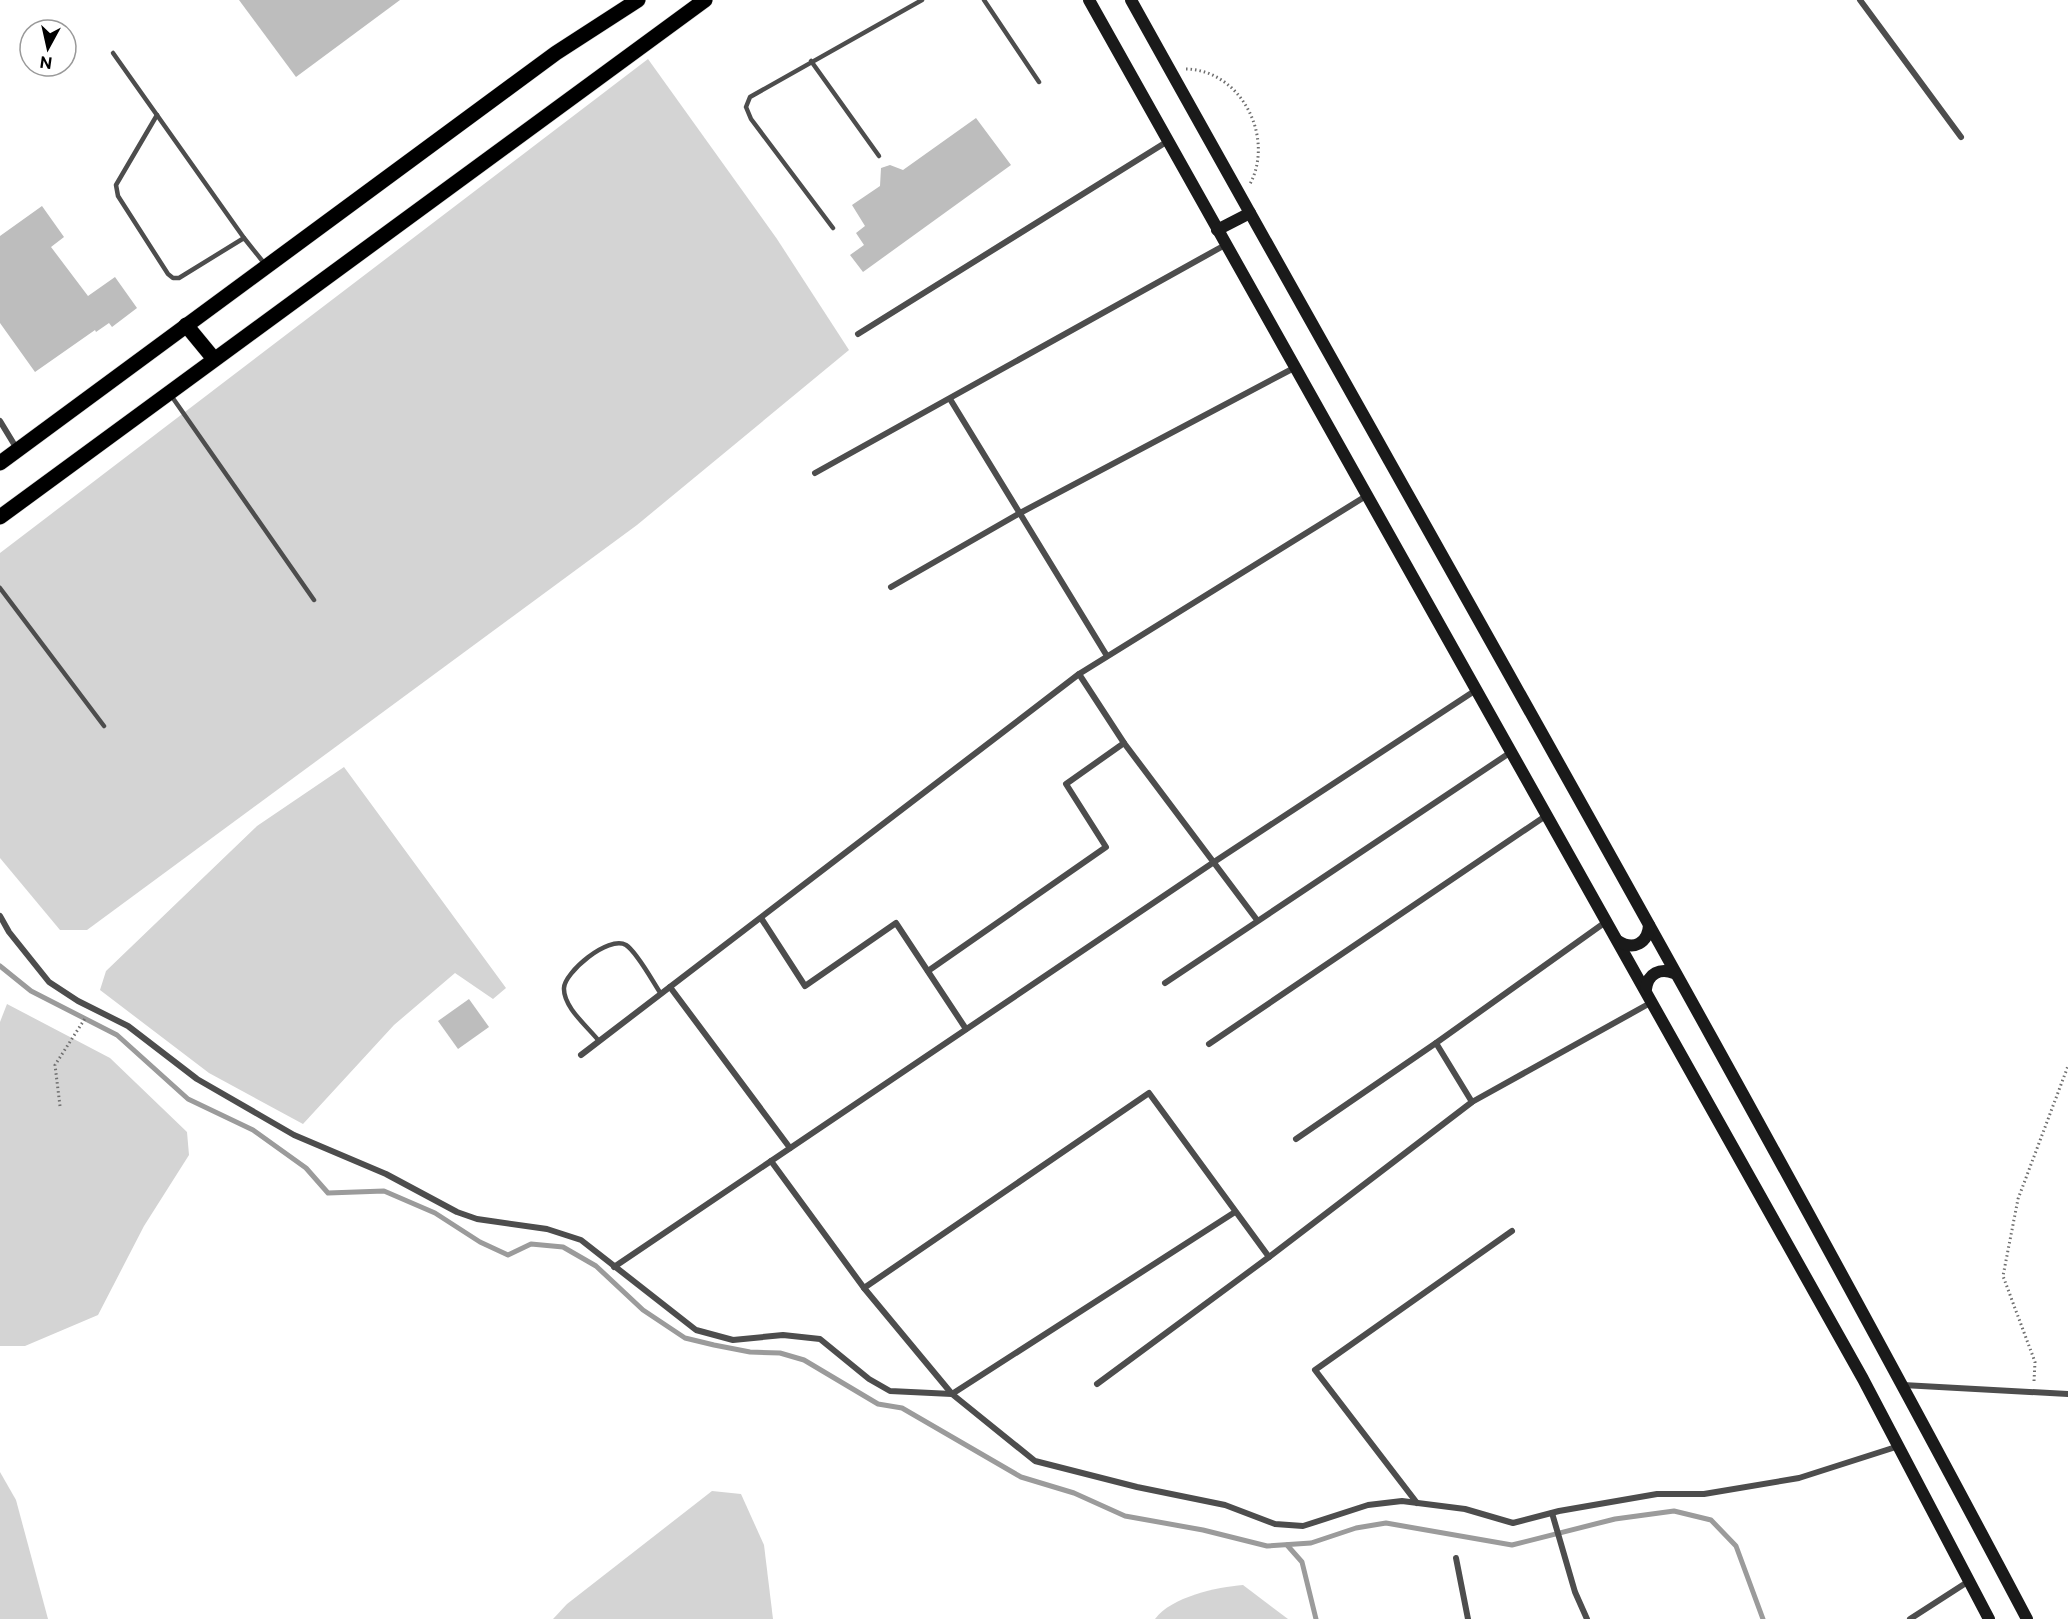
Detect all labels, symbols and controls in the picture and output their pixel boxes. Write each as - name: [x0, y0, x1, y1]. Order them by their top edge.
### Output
- north arrow: [18, 18, 78, 78]
- text: N: [38, 52, 54, 73]

